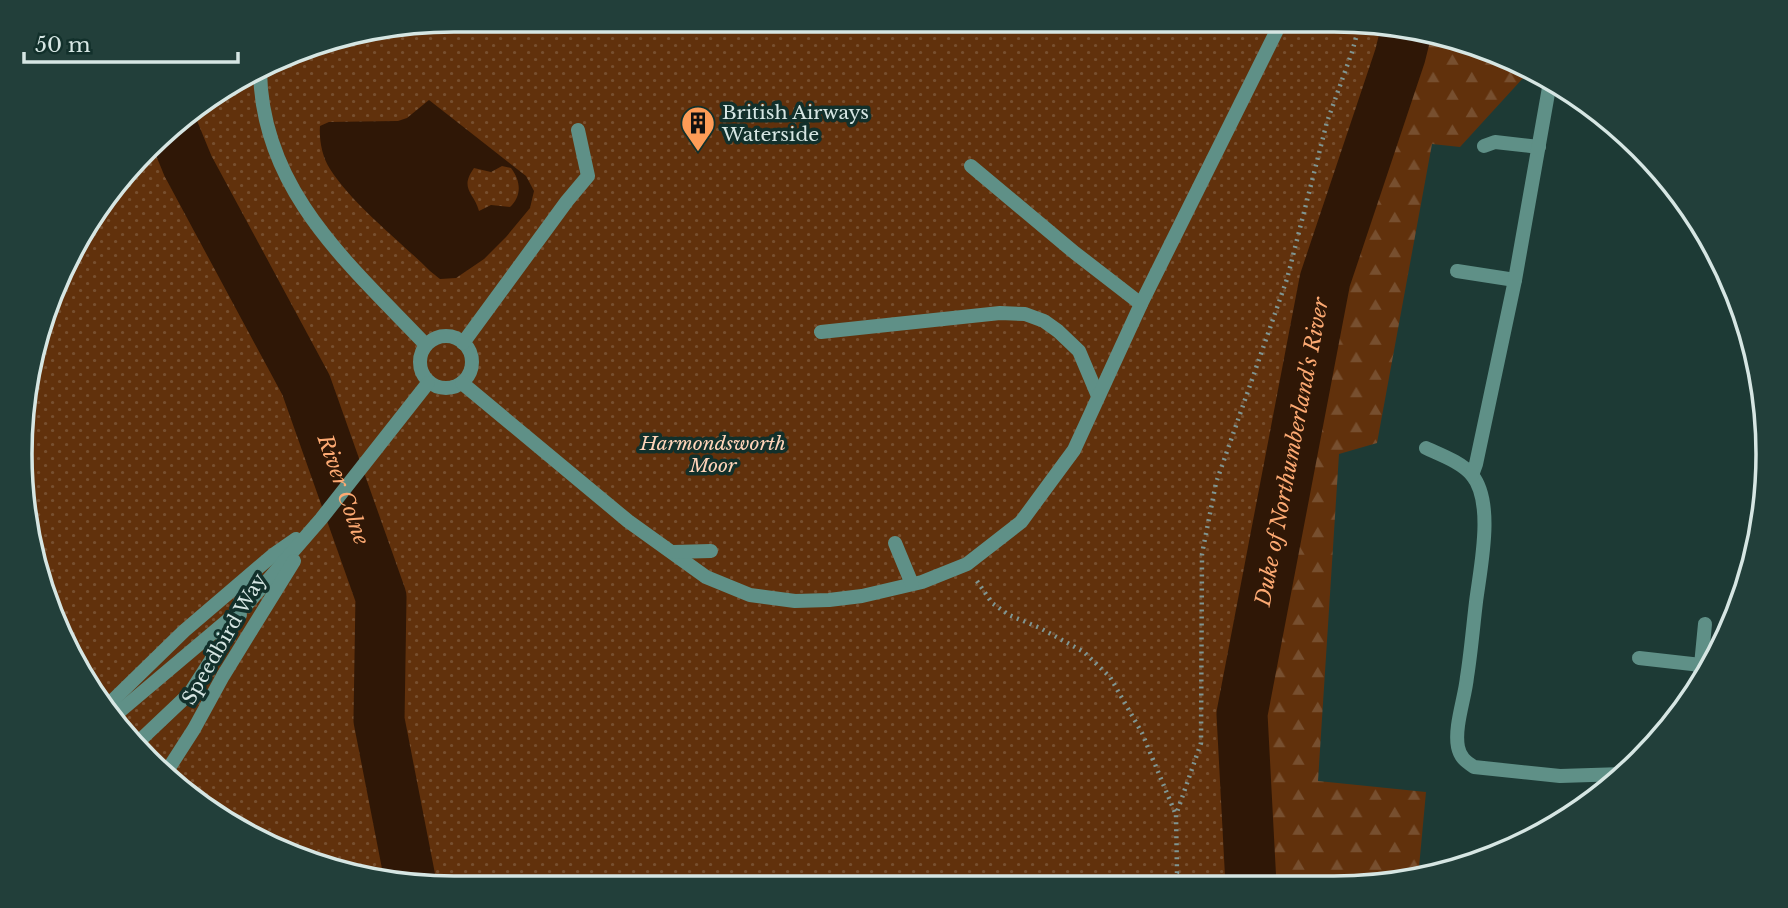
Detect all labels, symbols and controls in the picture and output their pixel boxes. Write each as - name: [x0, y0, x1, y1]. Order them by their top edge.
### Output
- scale bar: [24, 21, 238, 65]
- text: 50 m: [35, 32, 91, 58]
- place label: British Airways Waterside: [721, 101, 869, 146]
- building icon: British Airways Waterside: [679, 104, 717, 153]
- water label: Duke of Northumberland's River: [1250, 294, 1335, 609]
- water label: River Colne: [311, 430, 375, 549]
- park label: Harmondsworth Moor: [639, 432, 786, 477]
- street label: Speedbird Way: [177, 569, 271, 709]

